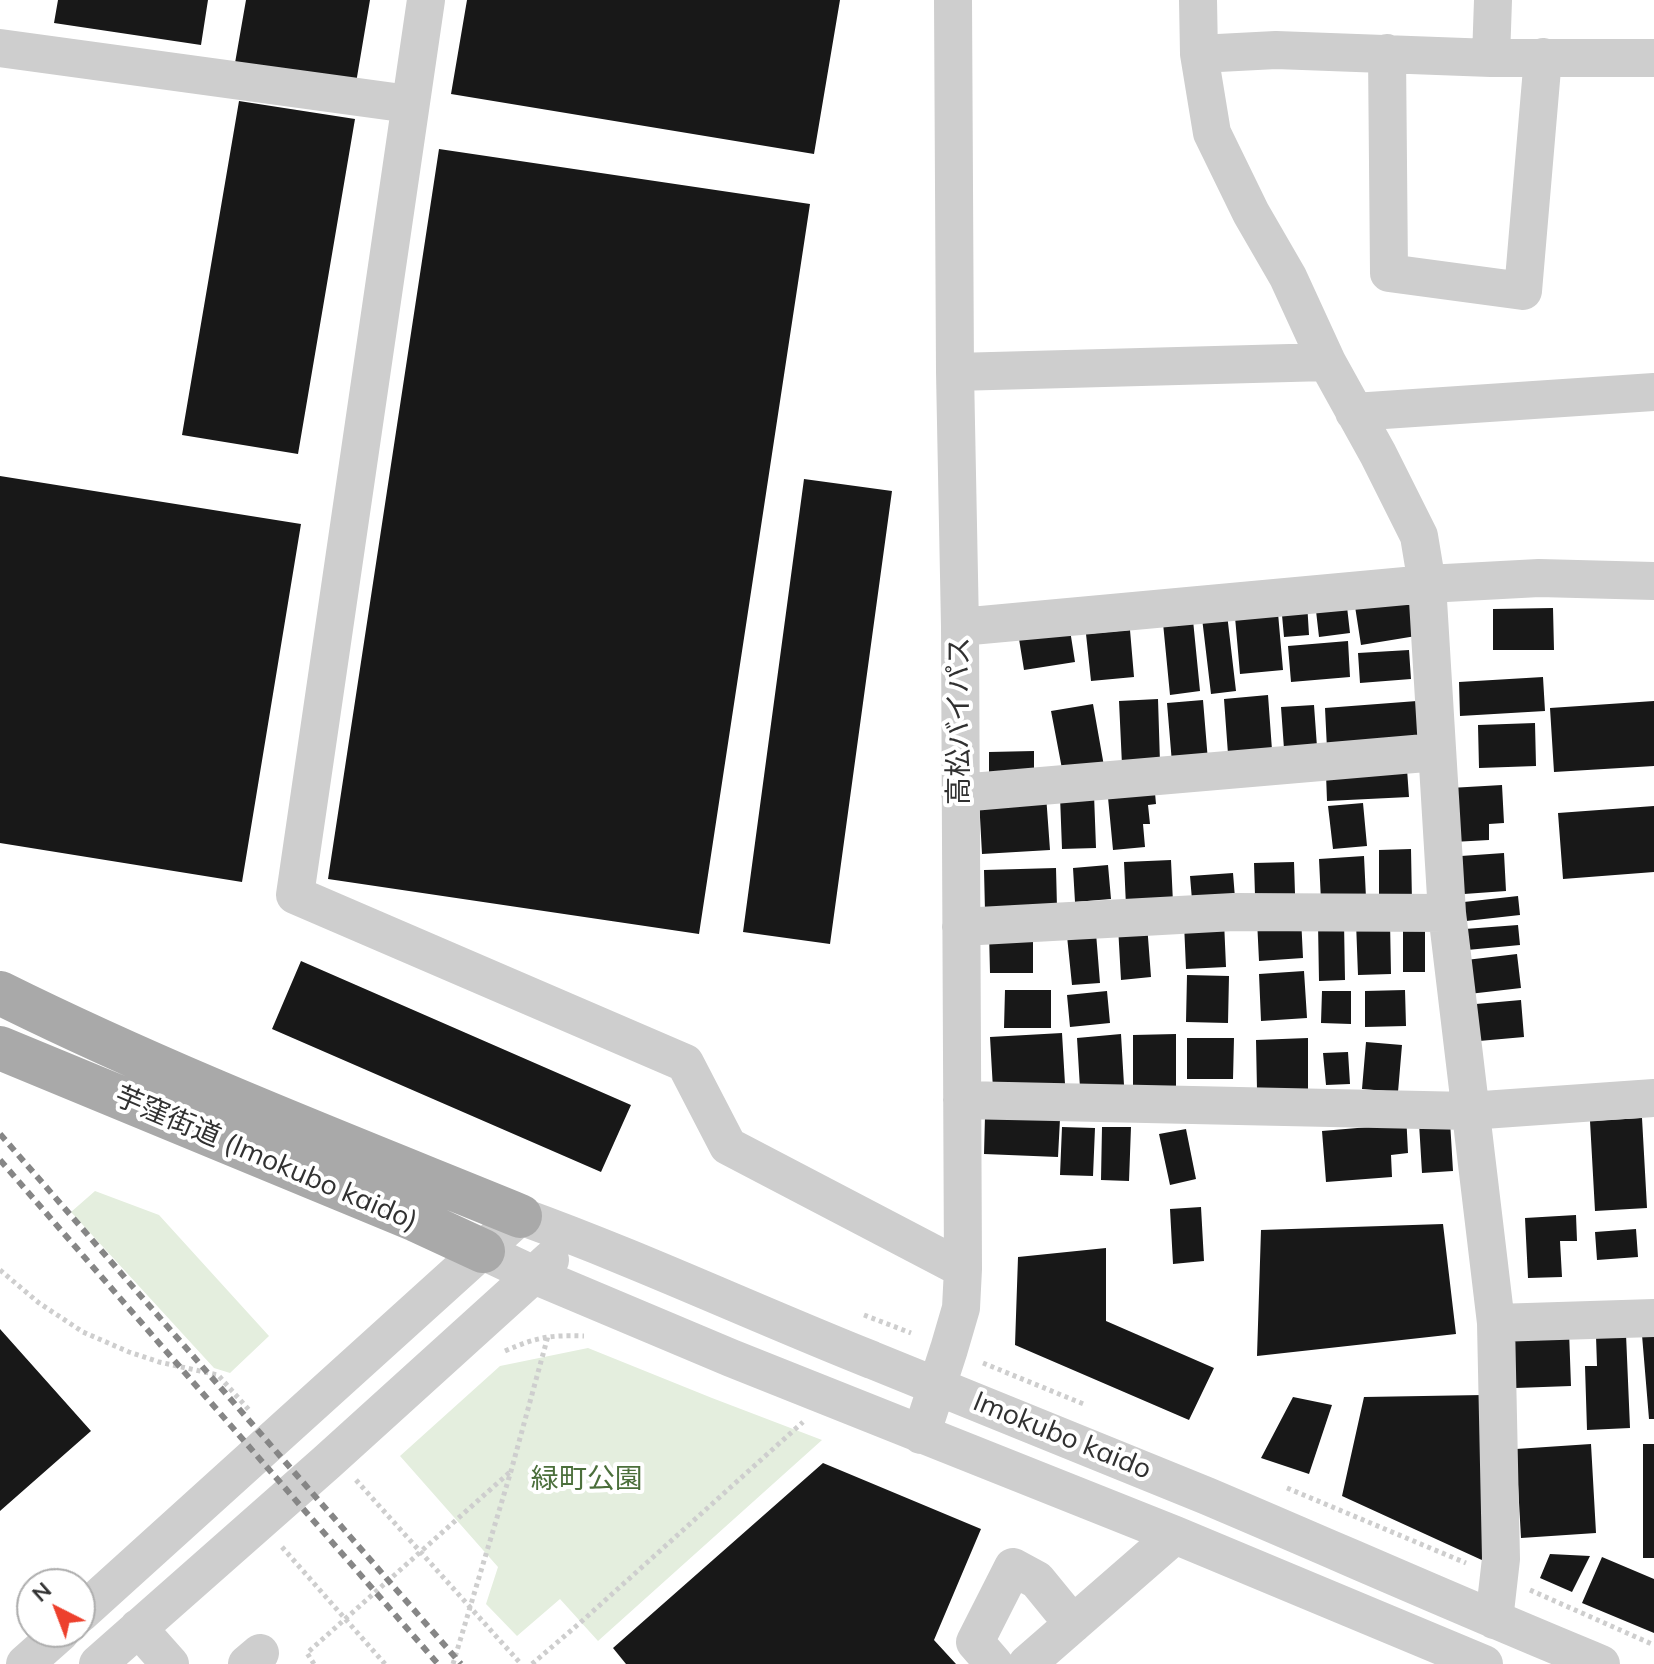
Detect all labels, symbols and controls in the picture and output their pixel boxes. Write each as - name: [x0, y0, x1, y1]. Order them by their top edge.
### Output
- street label: 高松バイパス: [943, 637, 977, 805]
- street label: 芋窪街道 (Imokubo kaido): [109, 1080, 423, 1238]
- street label: Imokubo kaido: [968, 1385, 1156, 1487]
- park label: 緑町公園: [531, 1463, 643, 1497]
- north arrow: [16, 1568, 96, 1648]
- text: N: [26, 1576, 57, 1608]

